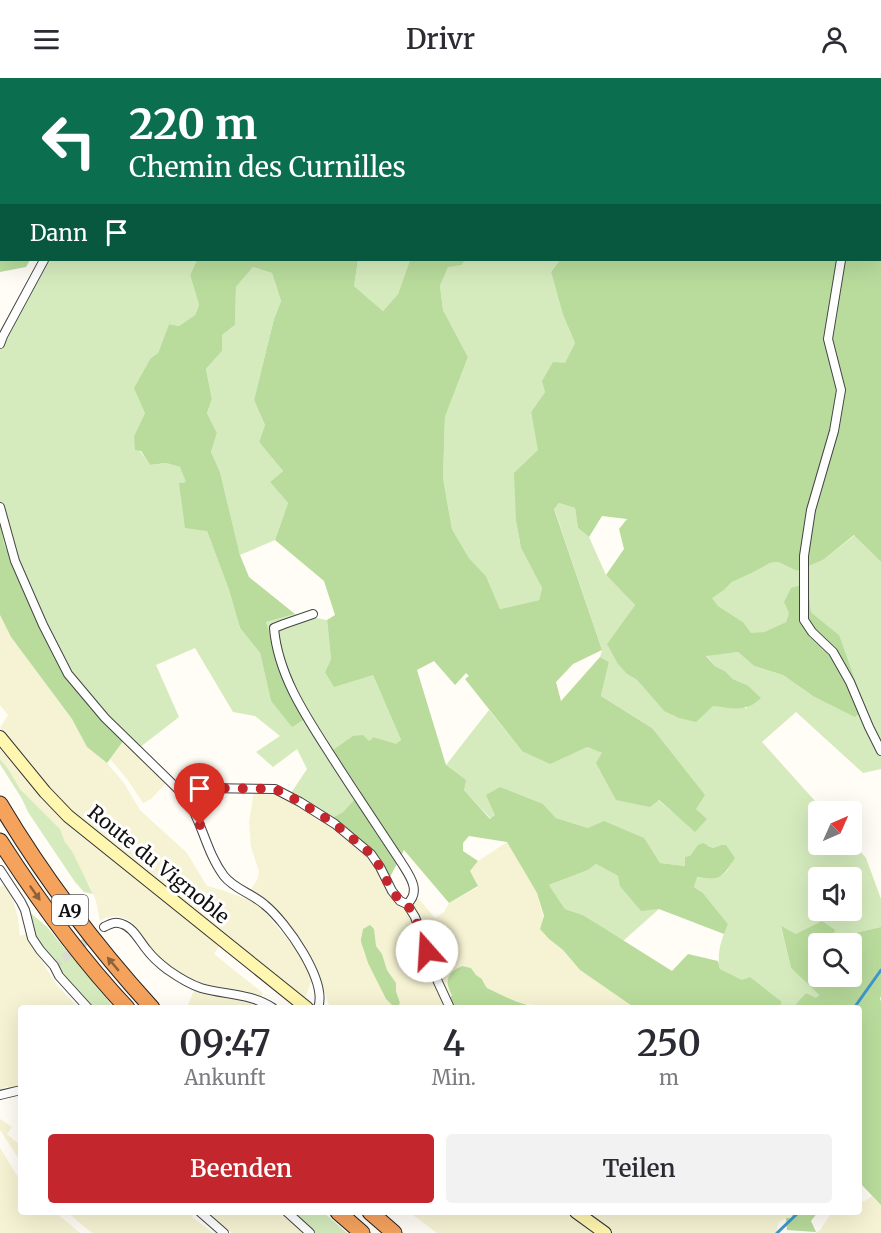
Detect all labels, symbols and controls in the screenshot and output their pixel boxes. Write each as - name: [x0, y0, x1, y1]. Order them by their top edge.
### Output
- text: Drivr: [406, 22, 475, 56]
- icon: menu: [30, 23, 63, 56]
- icon: person: [818, 23, 851, 56]
- text: 220 m: [129, 98, 257, 150]
- icon: left: [30, 102, 108, 180]
- text: Chemin des Curnilles: [129, 150, 406, 184]
- icon: arrive: [100, 216, 133, 249]
- text: Dann: [30, 219, 88, 247]
- pin: [174, 763, 225, 825]
- icon: arrive: [183, 772, 216, 805]
- street label: Route du Vignoble: [83, 799, 235, 929]
- north arrow: [808, 801, 862, 855]
- map controls: [808, 801, 862, 987]
- button: sound: [808, 867, 862, 921]
- one-way arrow: [28, 885, 40, 900]
- road number: A9: [52, 895, 88, 925]
- position arrow: [395, 919, 459, 983]
- button: search: [808, 933, 862, 987]
- one-way arrow: [107, 957, 120, 972]
- text: 09:47: [179, 1021, 271, 1066]
- text: 4: [443, 1021, 465, 1066]
- text: 250: [637, 1021, 701, 1066]
- text: Ankunft: [184, 1065, 265, 1090]
- text: Min.: [432, 1065, 476, 1090]
- text: m: [659, 1065, 679, 1090]
- button: Beenden: [48, 1134, 434, 1203]
- button: Teilen: [446, 1134, 832, 1203]

